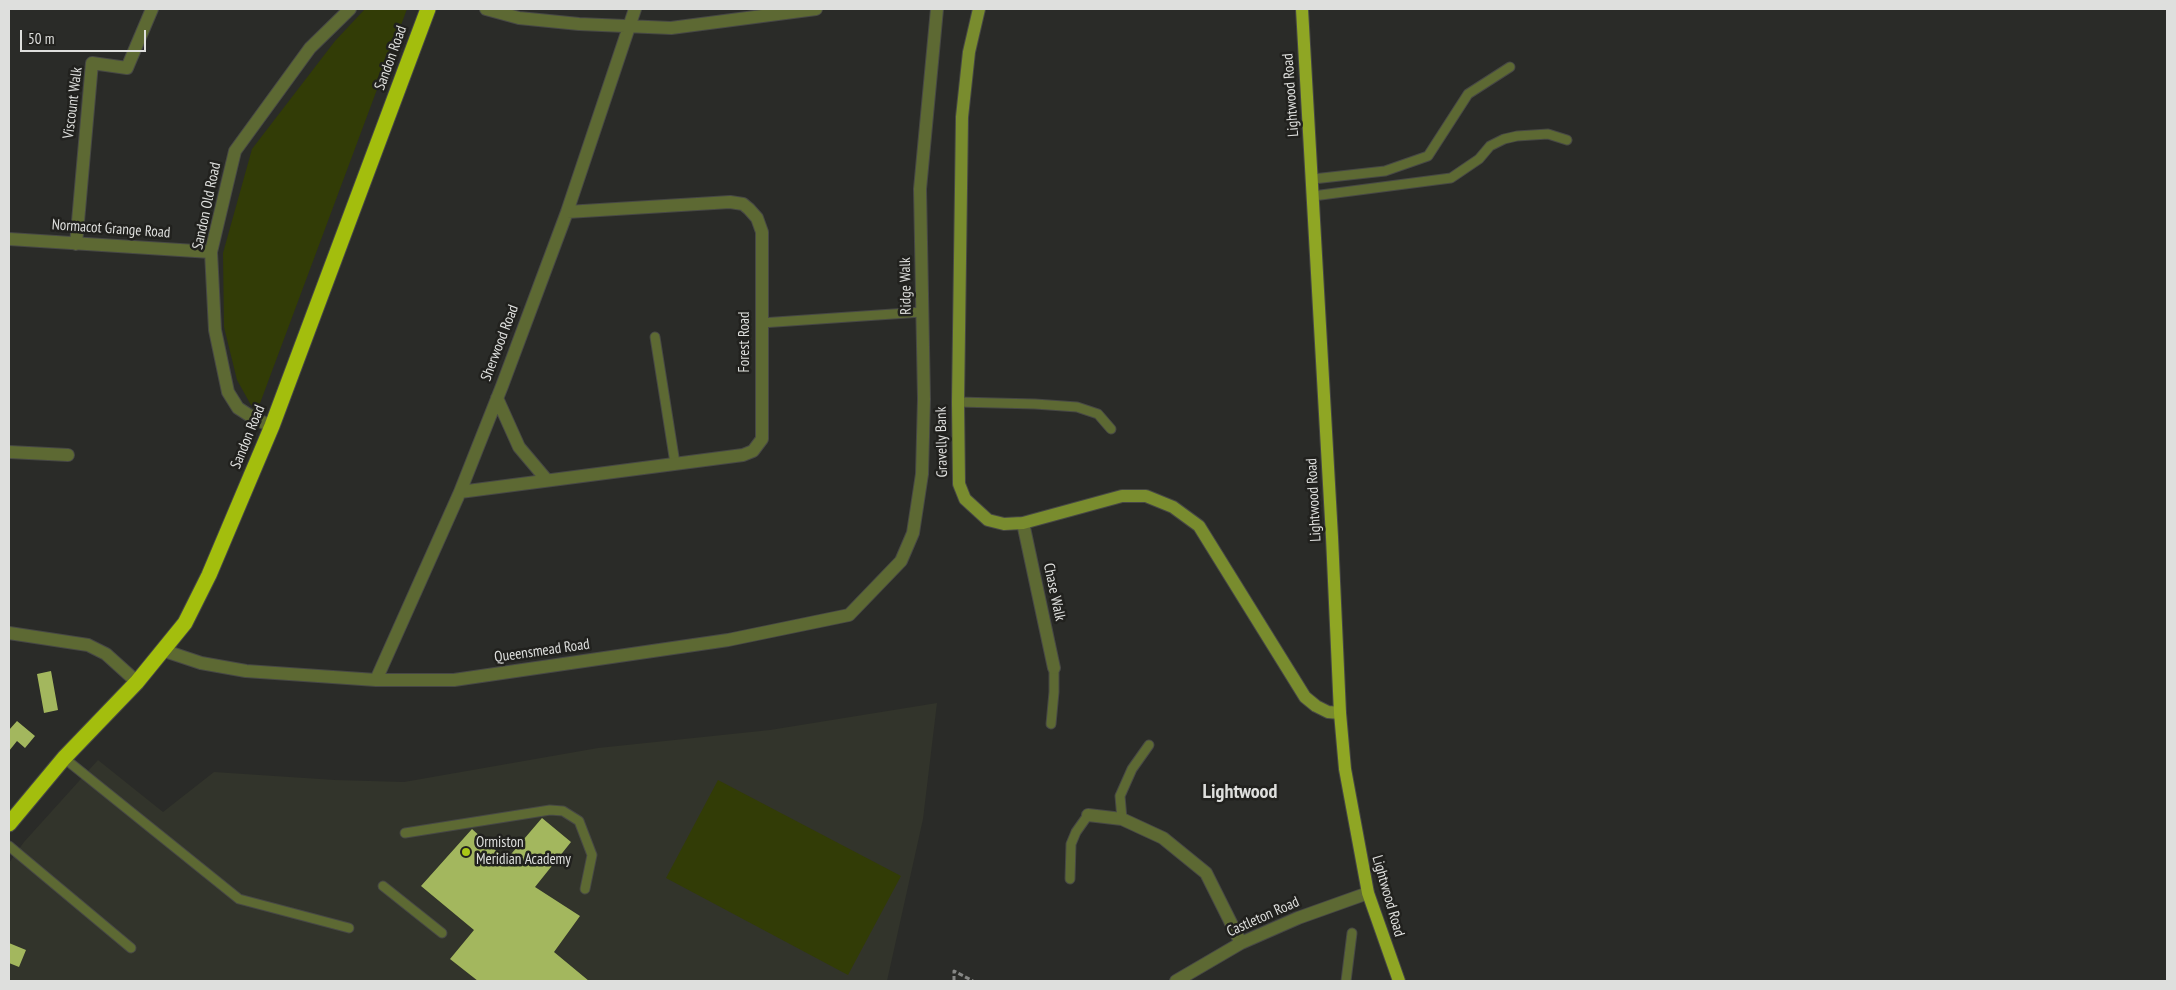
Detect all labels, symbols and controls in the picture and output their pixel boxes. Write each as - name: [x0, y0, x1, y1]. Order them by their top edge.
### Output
- scale bar: [22, 20, 149, 52]
- street label: Sandon Road: [371, 23, 411, 93]
- text: 50 m: [28, 29, 54, 48]
- street label: Lightwood Road: [1279, 53, 1303, 137]
- street label: Viscount Walk: [60, 66, 86, 140]
- street label: Sandon Old Road: [189, 161, 225, 251]
- street label: Normacot Grange Road: [51, 216, 171, 242]
- street label: Ridge Walk: [896, 257, 916, 315]
- street label: Sherwood Road: [477, 302, 523, 384]
- street label: Forest Road: [736, 312, 754, 372]
- street label: Sandon Road: [227, 402, 269, 472]
- street label: Gravelly Bank: [932, 406, 952, 478]
- street label: Lightwood Road: [1303, 458, 1325, 542]
- street label: Chase Walk: [1039, 561, 1069, 623]
- street label: Queensmead Road: [493, 635, 591, 667]
- district label: Lightwood: [1203, 780, 1277, 804]
- place label: Ormiston Meridian Academy: [476, 834, 571, 869]
- marker: Ormiston Meridian Academy: [460, 846, 472, 858]
- street label: Lightwood Road: [1368, 853, 1408, 939]
- street label: Castleton Road: [1224, 893, 1302, 941]

